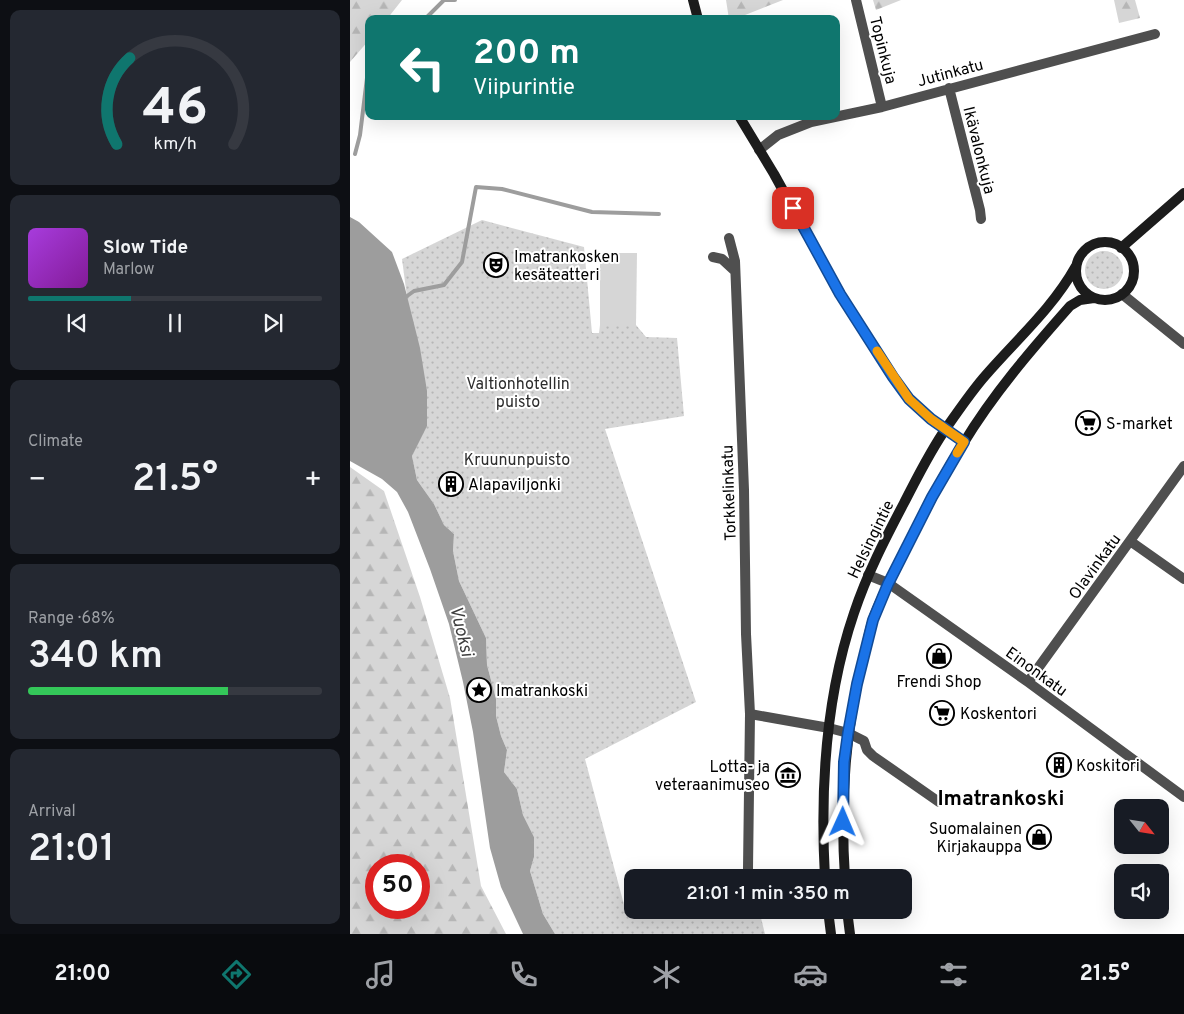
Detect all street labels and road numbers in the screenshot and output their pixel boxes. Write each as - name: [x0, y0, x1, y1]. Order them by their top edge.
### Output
- street label: Topinkuja: [864, 15, 900, 86]
- street label: Jutinkatu: [915, 56, 986, 92]
- street label: Ikävalonkuja: [958, 105, 999, 196]
- street label: Torkkelinkatu: [718, 445, 742, 541]
- street label: Helsingintie: [844, 497, 899, 583]
- street label: Olavinkatu: [1065, 530, 1126, 604]
- street label: Einonkatu: [1001, 643, 1071, 702]

